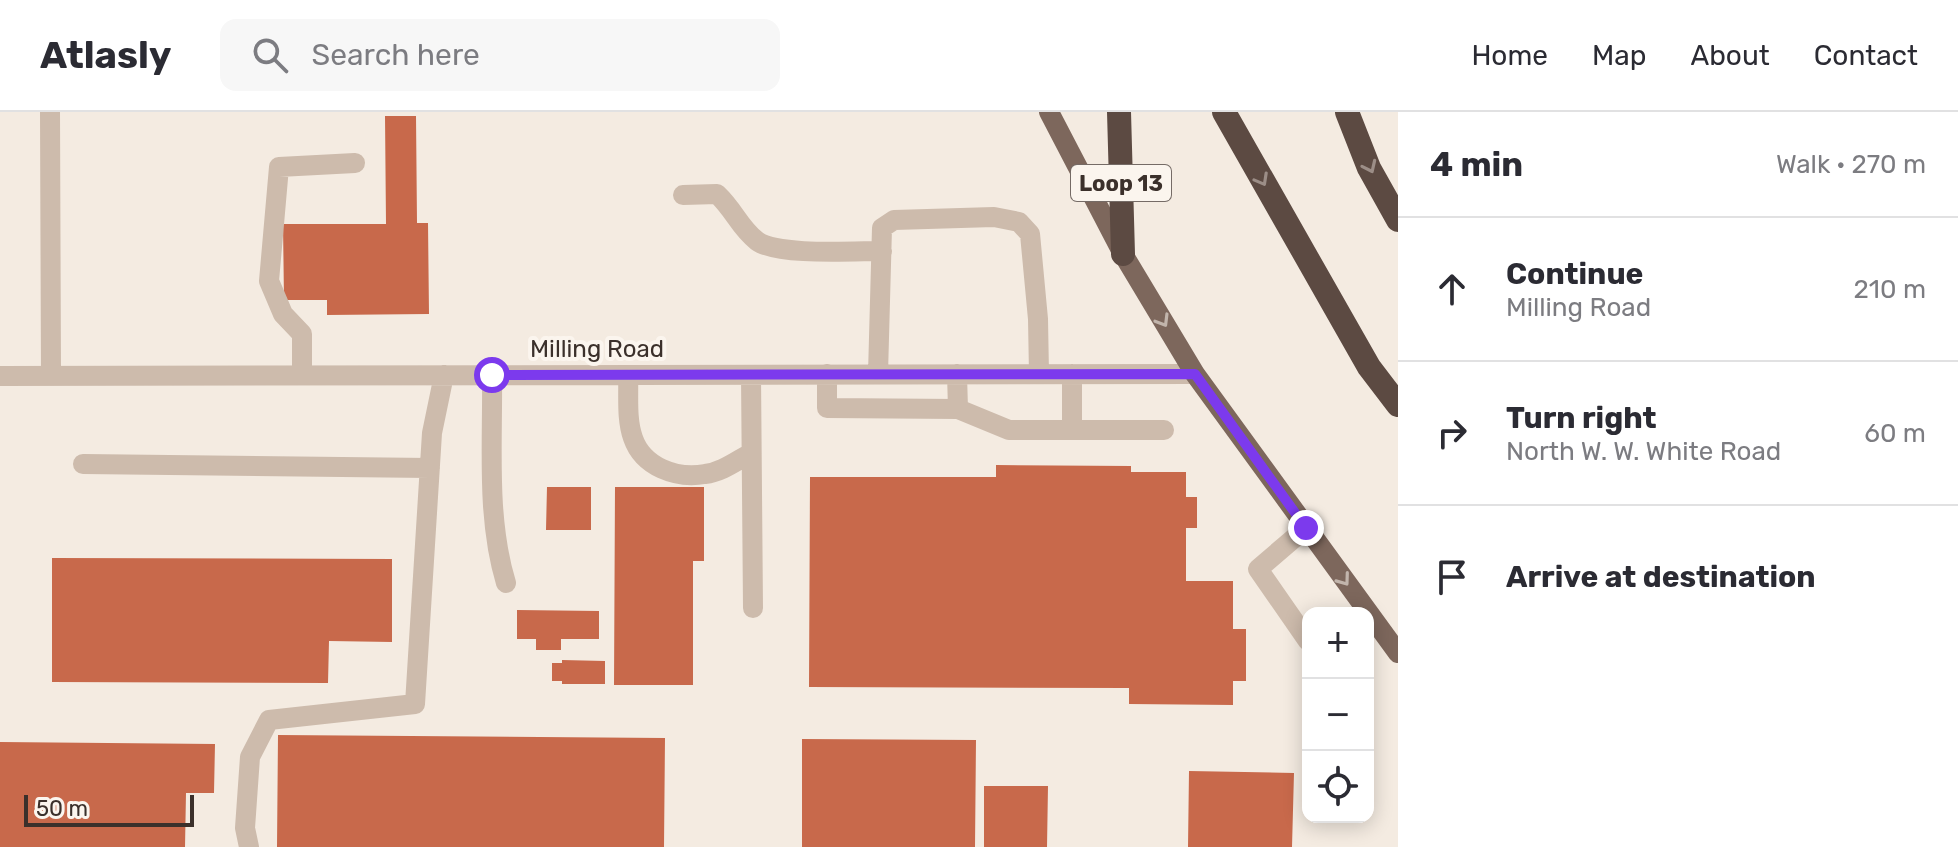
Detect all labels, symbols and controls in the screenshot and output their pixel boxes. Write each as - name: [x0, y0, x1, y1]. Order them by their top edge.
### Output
- search box: [220, 19, 780, 91]
- text: Atlasly: [40, 32, 172, 78]
- icon: search: [248, 33, 292, 77]
- text: Search here: [312, 37, 480, 73]
- text: Home: [1471, 39, 1548, 72]
- text: Map: [1592, 39, 1646, 72]
- text: About: [1690, 39, 1770, 72]
- text: Contact: [1814, 39, 1918, 72]
- text: 4 min: [1430, 144, 1523, 185]
- text: Walk · 270 m: [1776, 149, 1926, 180]
- one-way arrow: [1360, 159, 1376, 173]
- road number: Loop 13: [1071, 165, 1171, 201]
- one-way arrow: [1252, 171, 1268, 186]
- text: Continue: [1506, 256, 1643, 292]
- icon: ahead: [1430, 267, 1474, 311]
- text: 210 m: [1854, 274, 1926, 305]
- text: Milling Road: [1506, 292, 1651, 323]
- one-way arrow: [1153, 312, 1169, 327]
- street label: Milling Road: [530, 335, 664, 363]
- route start: [474, 357, 510, 393]
- text: Turn right: [1506, 400, 1657, 436]
- icon: right: [1430, 411, 1474, 455]
- text: 60 m: [1864, 418, 1926, 449]
- text: North W. W. White Road: [1506, 436, 1781, 467]
- route end: [1288, 510, 1324, 546]
- icon: arrive: [1430, 555, 1474, 599]
- text: Arrive at destination: [1506, 559, 1816, 595]
- one-way arrow: [1334, 571, 1349, 586]
- map controls: [1302, 607, 1374, 823]
- button: +: [1302, 607, 1374, 679]
- button: −: [1302, 679, 1374, 751]
- button: locate: [1302, 751, 1374, 823]
- scale bar: [24, 791, 194, 827]
- text: 50 m: [36, 795, 88, 822]

